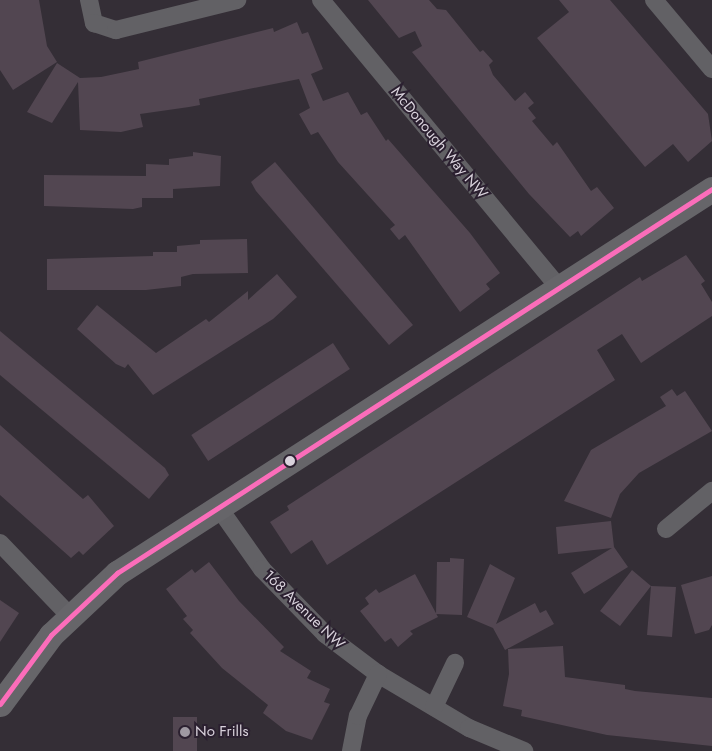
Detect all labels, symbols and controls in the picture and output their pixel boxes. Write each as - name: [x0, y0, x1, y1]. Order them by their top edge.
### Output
- street label: McDonough Way NW: [387, 83, 491, 203]
- unlabelled marker: [285, 456, 295, 466]
- street label: 168 Avenue NW: [260, 567, 348, 653]
- place label: No Frills: [195, 723, 249, 741]
- marker: No Frills: [179, 726, 191, 738]

